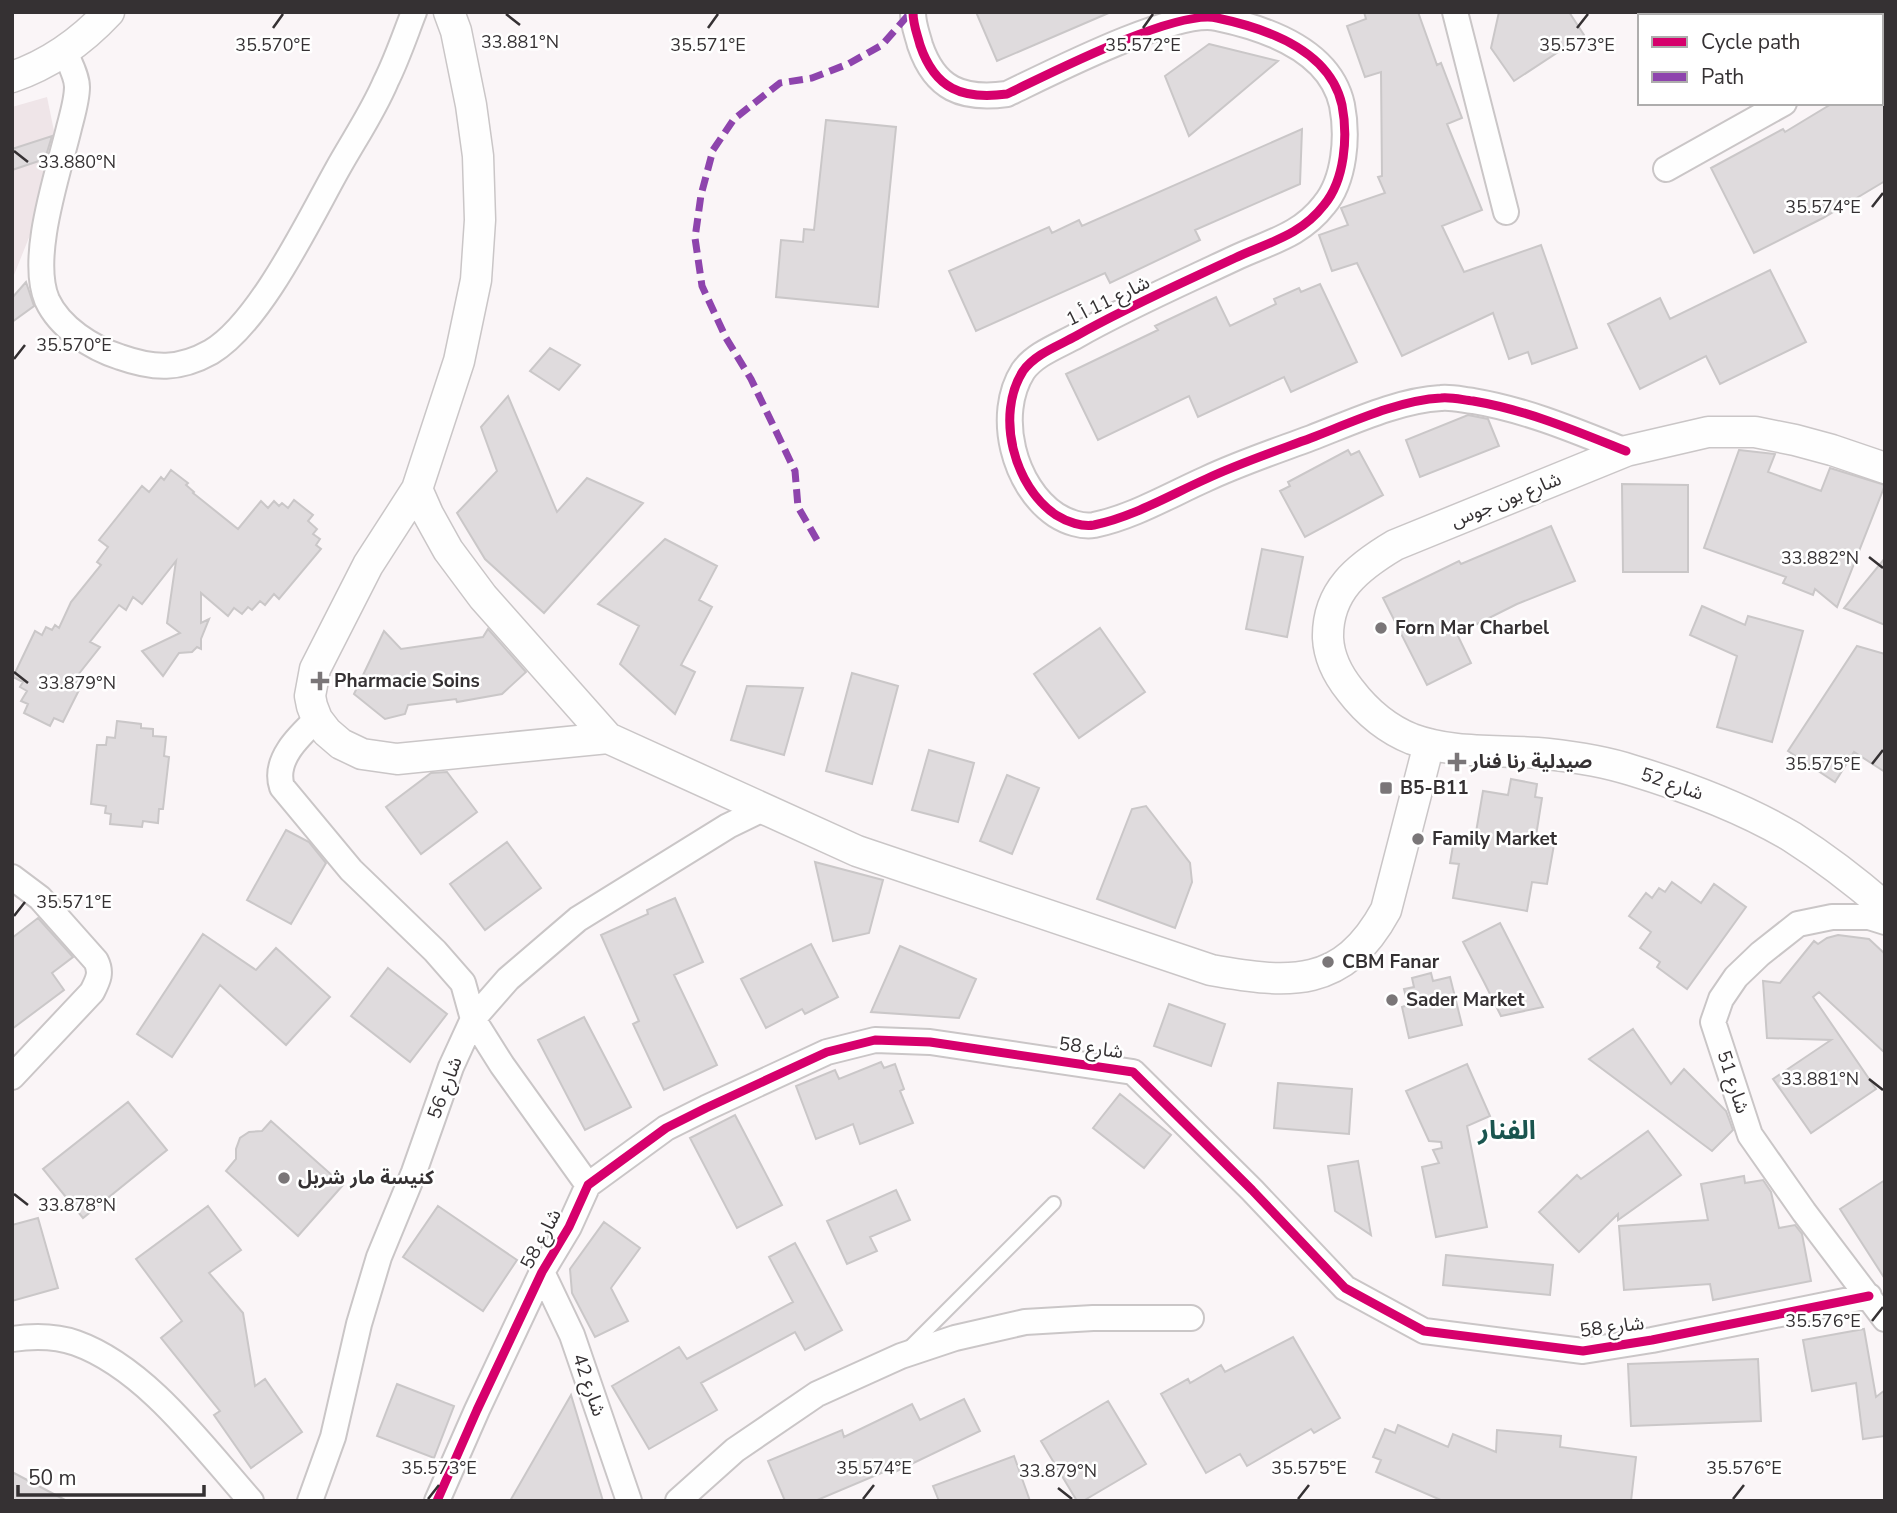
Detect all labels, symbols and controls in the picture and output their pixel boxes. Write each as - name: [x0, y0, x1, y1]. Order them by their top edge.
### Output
- legend: [1638, 14, 1883, 105]
- text: Cycle path: [1701, 28, 1800, 56]
- text: 33.881°N: [481, 30, 559, 54]
- text: 35.570°E: [235, 33, 311, 57]
- text: 35.571°E: [670, 33, 746, 57]
- text: 35.572°E: [1105, 33, 1181, 57]
- text: 35.573°E: [1539, 33, 1615, 57]
- text: Path: [1701, 63, 1744, 91]
- text: 33.880°N: [38, 150, 116, 174]
- text: 35.574°E: [1785, 195, 1861, 219]
- street label: شارع 11 أ 1: [1062, 270, 1154, 332]
- text: 35.570°E: [36, 333, 112, 357]
- street label: شارع بون جوس: [1447, 466, 1565, 534]
- text: 33.882°N: [1781, 546, 1859, 570]
- place label: Forn Mar Charbel: [1395, 615, 1549, 641]
- marker: Forn Mar Charbel: [1373, 620, 1389, 636]
- place label: Pharmacie Soins: [334, 668, 480, 694]
- text: 33.879°N: [38, 671, 116, 695]
- marker: Pharmacie Soins: [312, 673, 328, 689]
- place label: صيدلية رنا فنار: [1470, 749, 1592, 775]
- text: 35.575°E: [1785, 752, 1861, 776]
- marker: صيدلية رنا فنار: [1449, 754, 1465, 770]
- street label: شارع 52: [1637, 761, 1707, 807]
- place label: B5-B11: [1400, 775, 1469, 801]
- marker: B5-B11: [1378, 780, 1394, 796]
- place label: Family Market: [1432, 826, 1558, 852]
- marker: Family Market: [1410, 831, 1426, 847]
- text: 35.571°E: [36, 890, 112, 914]
- place label: CBM Fanar: [1342, 949, 1440, 975]
- marker: CBM Fanar: [1320, 954, 1336, 970]
- place label: Sader Market: [1406, 987, 1525, 1013]
- marker: Sader Market: [1384, 992, 1400, 1008]
- street label: شارع 58: [1057, 1031, 1125, 1065]
- street label: شارع 51: [1711, 1047, 1755, 1117]
- street label: شارع 56: [421, 1053, 469, 1123]
- text: 33.881°N: [1781, 1067, 1859, 1091]
- district label: الفنار: [1477, 1113, 1536, 1148]
- place label: كنيسة مار شربل: [298, 1165, 434, 1191]
- marker: كنيسة مار شربل: [276, 1170, 292, 1186]
- text: 33.878°N: [38, 1193, 116, 1217]
- street label: شارع 58: [514, 1204, 568, 1274]
- text: 35.576°E: [1785, 1309, 1861, 1333]
- street label: شارع 58: [1578, 1310, 1646, 1344]
- street label: شارع 42: [566, 1350, 612, 1420]
- scale bar: [18, 1454, 203, 1498]
- text: 35.573°E: [401, 1456, 477, 1480]
- text: 35.574°E: [836, 1456, 912, 1480]
- text: 35.575°E: [1271, 1456, 1347, 1480]
- text: 35.576°E: [1706, 1456, 1782, 1480]
- text: 33.879°N: [1019, 1459, 1097, 1483]
- text: 50 m: [28, 1464, 77, 1492]

